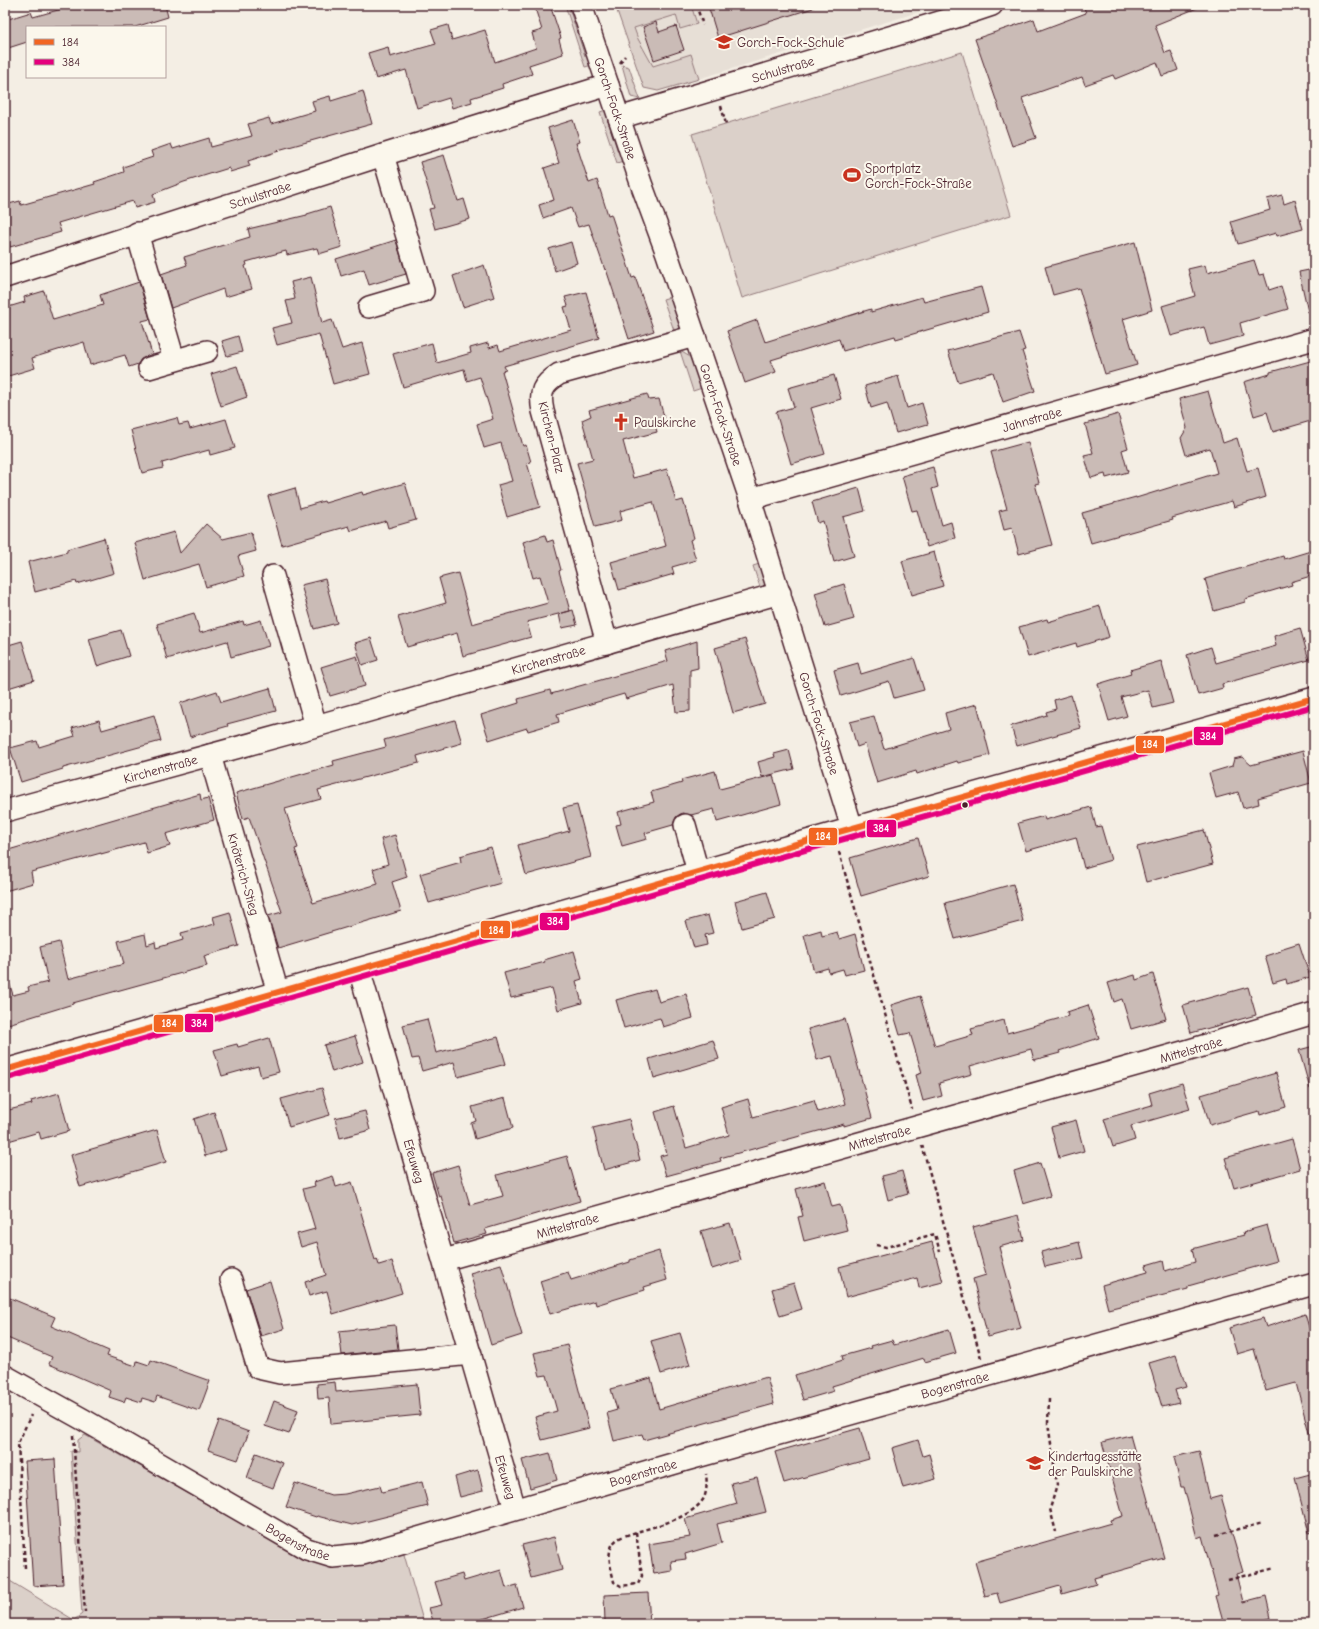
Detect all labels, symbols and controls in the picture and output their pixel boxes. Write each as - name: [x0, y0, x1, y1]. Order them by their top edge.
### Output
- legend: [26, 26, 166, 78]
- school or university icon: Gorch-Fock-Schule: [714, 32, 734, 52]
- text: 184: [62, 35, 79, 49]
- place label: Gorch-Fock-Schule: [737, 35, 845, 50]
- street label: Schulstraße: [750, 53, 816, 86]
- text: 384: [62, 55, 80, 69]
- street label: Gorch-Fock-Straße: [591, 55, 640, 162]
- place label: Sportplatz Gorch-Fock-Straße: [865, 161, 972, 191]
- sports icon: Sportplatz Gorch-Fock-Straße: [842, 165, 862, 185]
- street label: Schulstraße: [227, 178, 293, 212]
- street label: Gorch-Fock-Straße: [697, 362, 745, 468]
- street label: Kirchen-Platz: [535, 400, 568, 475]
- street label: Jahnstraße: [1001, 404, 1064, 435]
- church icon: Paulskirche: [611, 412, 631, 432]
- place label: Paulskirche: [634, 415, 697, 430]
- street label: Kirchenstraße: [510, 642, 588, 678]
- street label: Gorch-Fock-Straße: [796, 670, 842, 777]
- line badge: 384: [1193, 726, 1224, 746]
- text: 384: [1200, 730, 1216, 743]
- line badge: 184: [1135, 735, 1165, 754]
- text: 184: [1142, 738, 1158, 751]
- street label: Kirchenstraße: [122, 752, 200, 786]
- unlabelled marker: [960, 800, 970, 810]
- line badge: 384: [866, 819, 897, 838]
- text: 384: [873, 822, 889, 835]
- line badge: 184: [808, 827, 838, 846]
- text: 184: [815, 830, 831, 843]
- street label: Knöterich-Stieg: [225, 831, 262, 917]
- line badge: 384: [539, 912, 570, 931]
- text: 384: [547, 915, 563, 928]
- line badge: 184: [480, 920, 511, 939]
- text: 184: [488, 924, 504, 937]
- line badge: 384: [184, 1013, 214, 1033]
- line badge: 184: [153, 1014, 184, 1033]
- text: 184: [161, 1017, 177, 1030]
- text: 384: [191, 1017, 207, 1030]
- street label: Mittelstraße: [1158, 1034, 1225, 1066]
- street label: Mittelstraße: [846, 1122, 913, 1154]
- street label: Efeuweg: [401, 1137, 428, 1185]
- street label: Mittelstraße: [534, 1210, 601, 1242]
- street label: Bogenstraße: [919, 1368, 991, 1402]
- place label: Kindertagesstätte der Paulskirche: [1048, 1449, 1142, 1479]
- street label: Efeuweg: [492, 1453, 519, 1501]
- school or university icon: Kindertagesstätte der Paulskirche: [1025, 1453, 1045, 1473]
- street label: Bogenstraße: [608, 1456, 679, 1490]
- street label: Bogenstraße: [263, 1520, 332, 1564]

